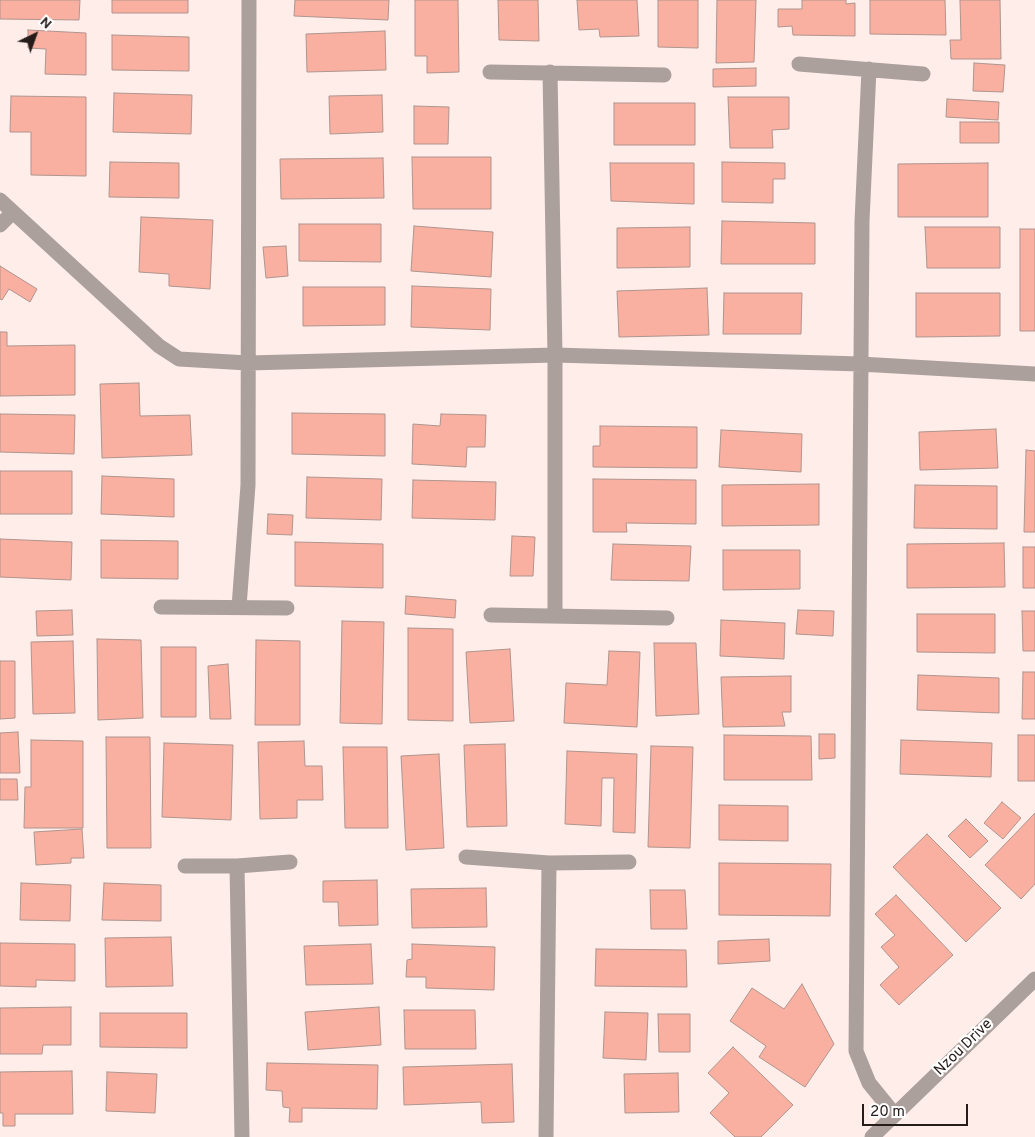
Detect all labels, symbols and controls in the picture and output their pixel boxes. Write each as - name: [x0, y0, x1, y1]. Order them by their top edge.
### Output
- north arrow: [10, 10, 60, 60]
- text: N: [36, 14, 55, 33]
- street label: Nzou Drive: [931, 1016, 997, 1080]
- scale bar: [865, 1094, 971, 1126]
- text: 20 m: [870, 1103, 905, 1122]

